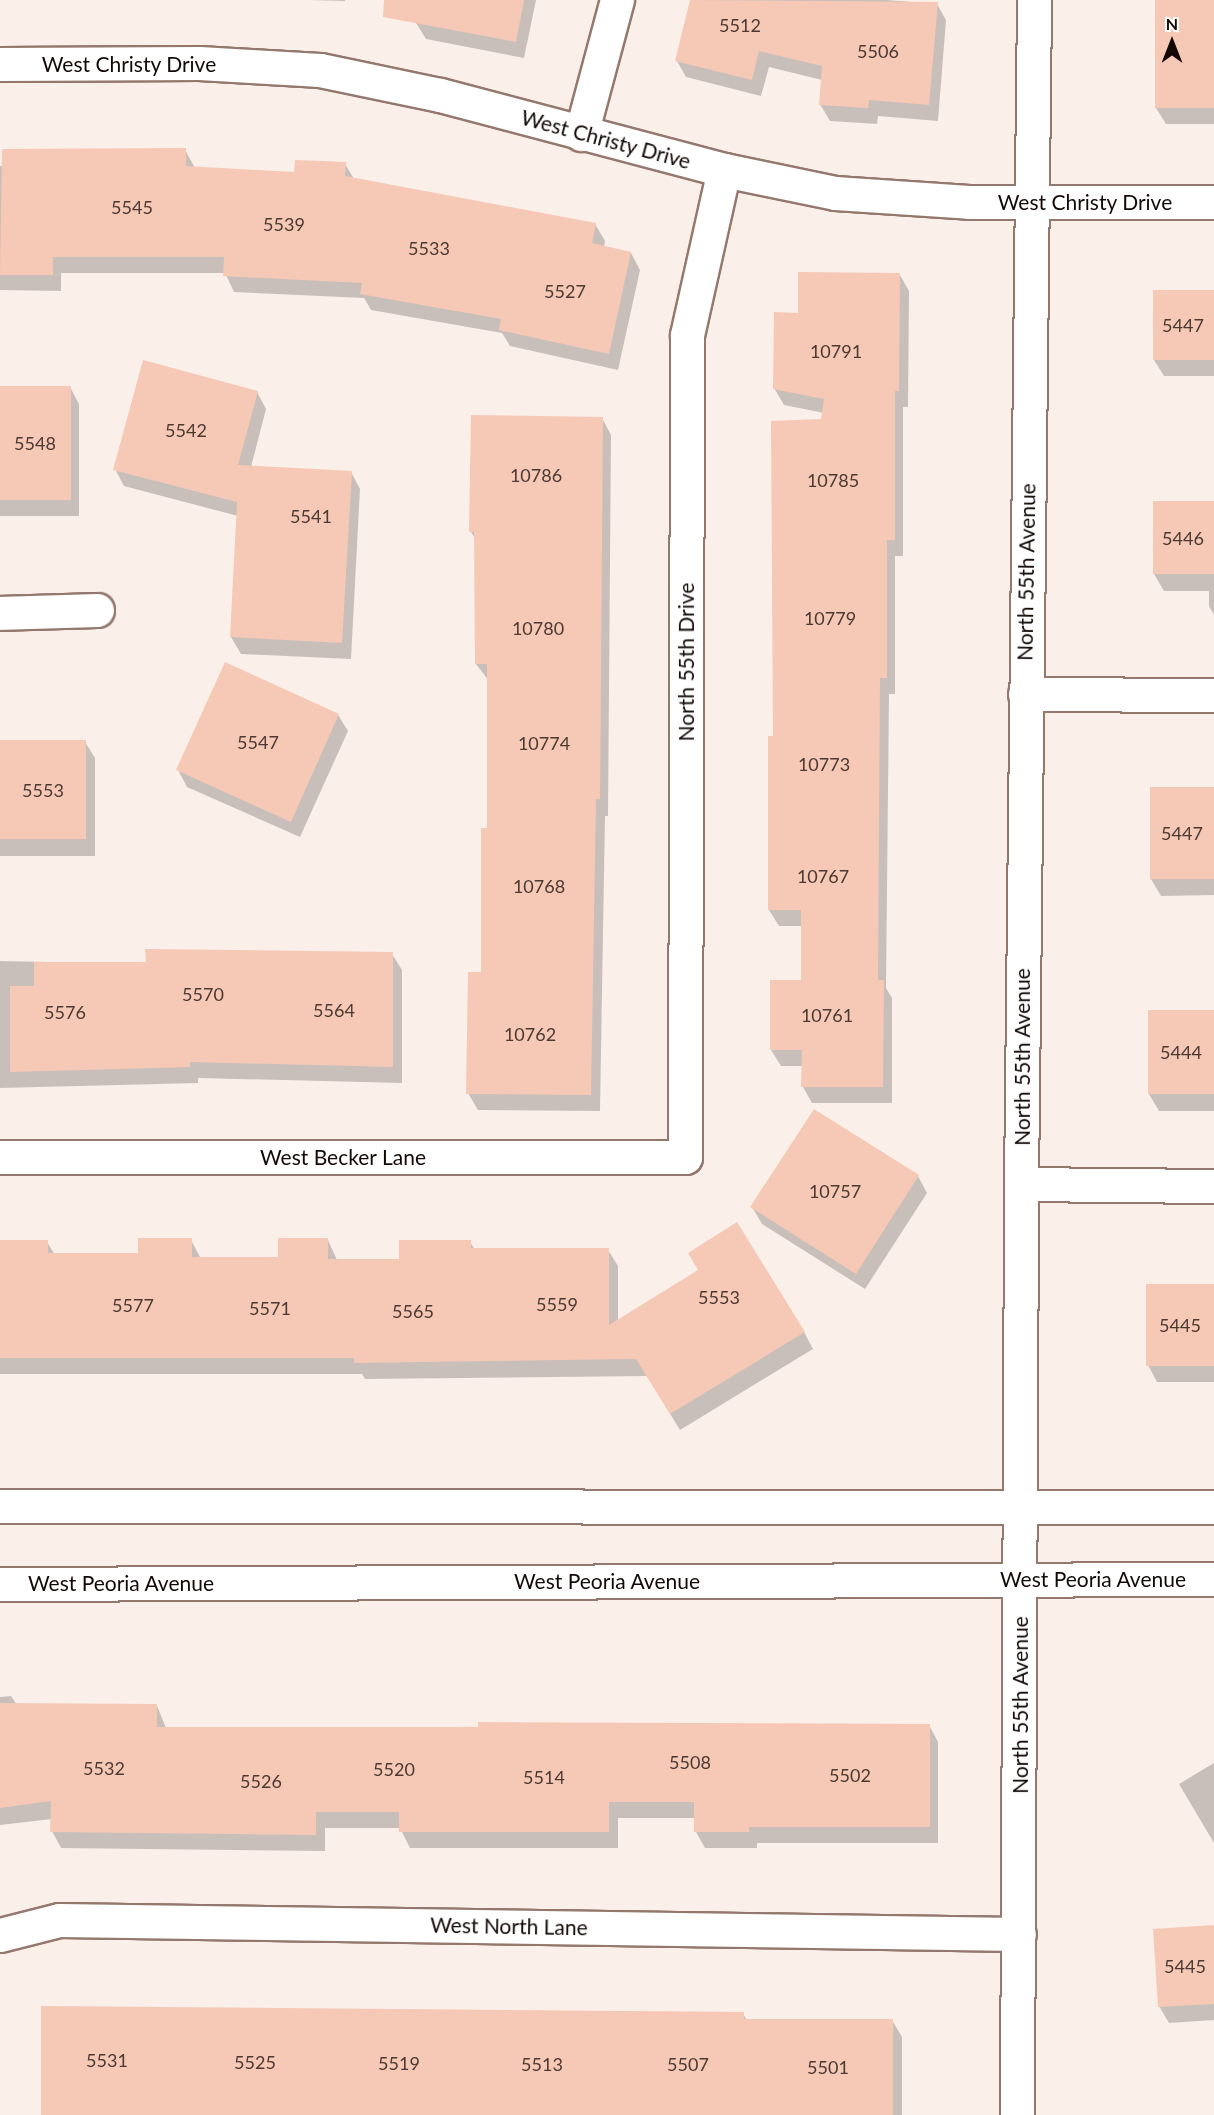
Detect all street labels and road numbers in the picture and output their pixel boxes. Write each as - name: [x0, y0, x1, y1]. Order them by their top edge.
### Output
- street label: West Christy Drive: [42, 51, 216, 77]
- street label: West Christy Drive: [518, 104, 694, 174]
- street label: West Christy Drive: [998, 189, 1172, 215]
- street label: North 55th Avenue: [1012, 483, 1040, 661]
- street label: North 55th Drive: [673, 583, 699, 741]
- street label: North 55th Avenue: [1009, 968, 1035, 1146]
- street label: West Becker Lane: [260, 1144, 426, 1170]
- street label: West Peoria Avenue: [1000, 1566, 1186, 1592]
- street label: West Peoria Avenue: [514, 1568, 700, 1594]
- street label: West Peoria Avenue: [28, 1570, 214, 1596]
- street label: North 55th Avenue: [1007, 1616, 1033, 1794]
- street label: West North Lane: [430, 1912, 588, 1940]

